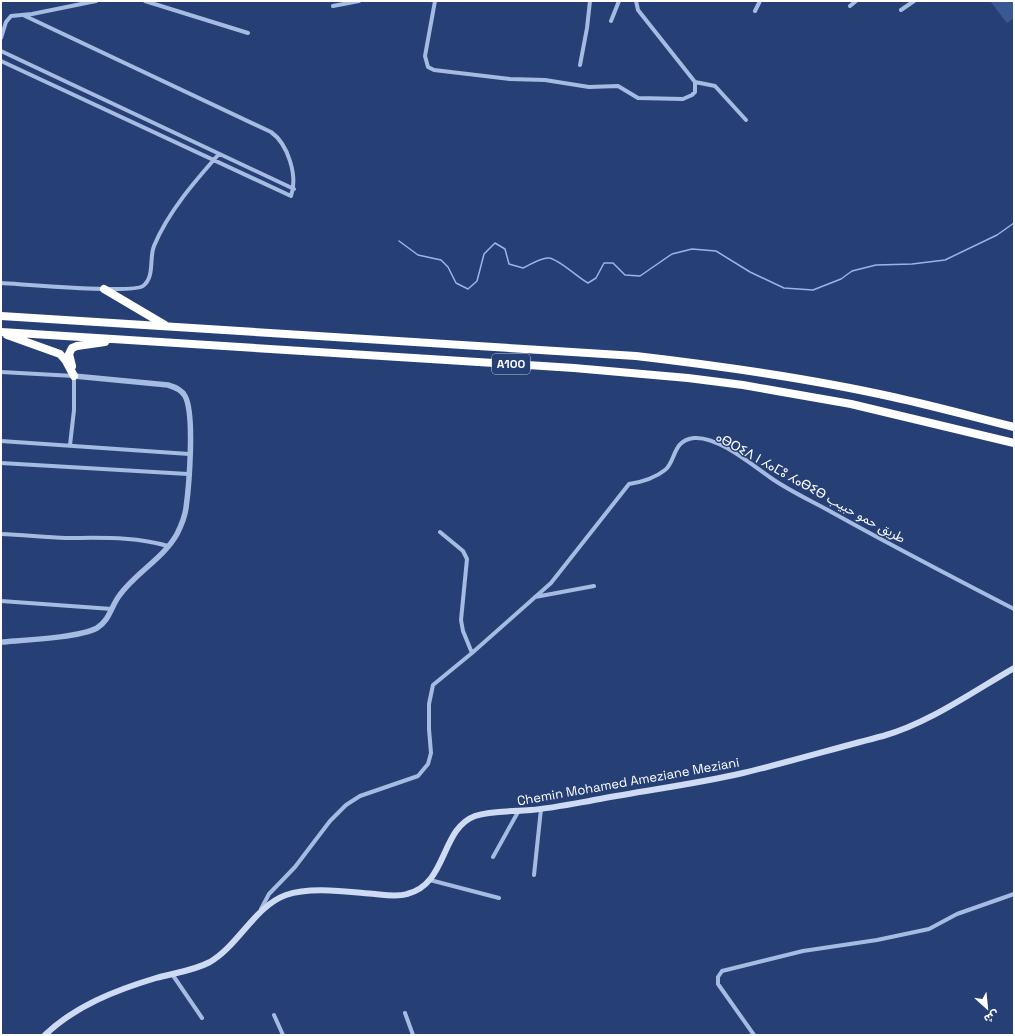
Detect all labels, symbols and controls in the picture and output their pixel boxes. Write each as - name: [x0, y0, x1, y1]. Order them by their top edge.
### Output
- road number: A100: [492, 354, 530, 374]
- street label: ⴰⴱⵔⵉⴷ ⵏ ⵃⴰⵎⵓ ⵃⴰⴱⵉⴱ طريق حمو حبيب: [713, 428, 909, 547]
- street label: Chemin Mohamed Ameziane Meziani: [516, 754, 741, 809]
- north arrow: [967, 988, 1007, 1028]
- text: ش: [982, 1007, 1001, 1027]

